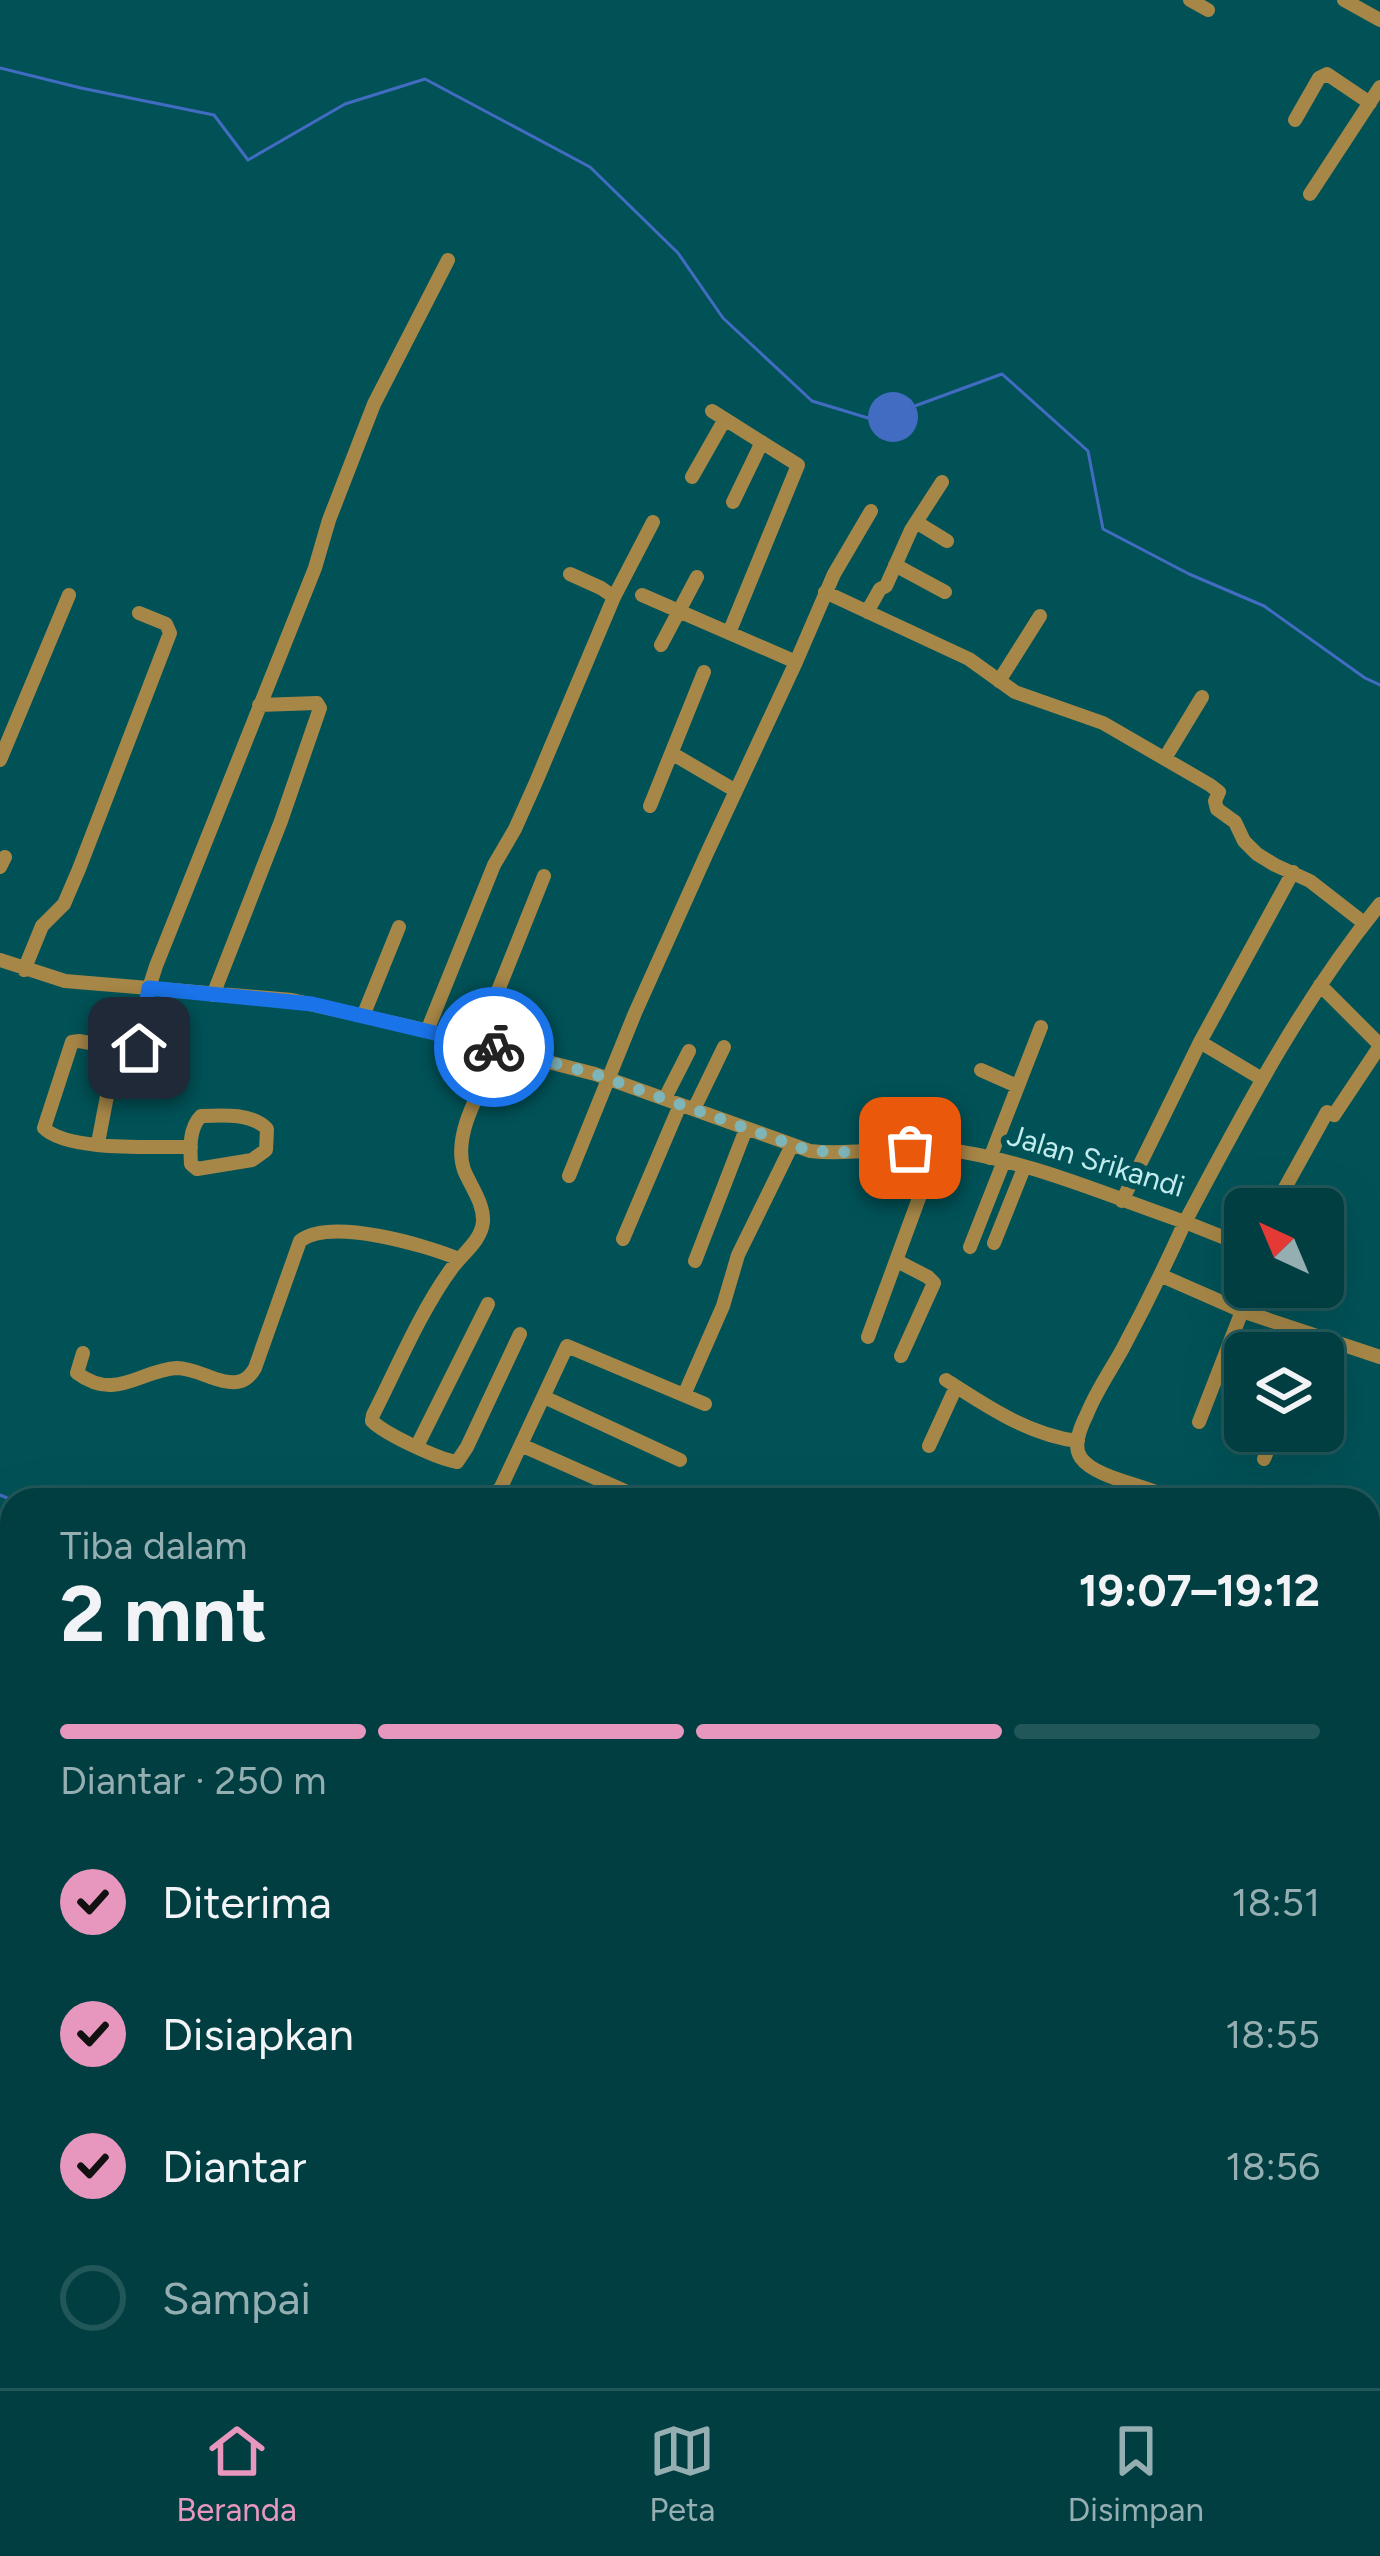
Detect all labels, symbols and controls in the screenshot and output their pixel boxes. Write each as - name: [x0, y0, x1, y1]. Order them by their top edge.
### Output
- courier: [434, 987, 554, 1107]
- pin: [88, 997, 190, 1099]
- icon: bike: [461, 1014, 527, 1080]
- icon: home: [106, 1015, 172, 1081]
- pin: [859, 1097, 961, 1199]
- icon: bag: [877, 1115, 943, 1181]
- street label: Jalan Srikandi: [1003, 1116, 1189, 1205]
- north arrow: [1224, 1188, 1344, 1308]
- map controls: [1224, 1188, 1344, 1452]
- button: layers: [1224, 1332, 1344, 1452]
- text: Tiba dalam: [60, 1522, 247, 1569]
- text: 19:07–19:12: [1079, 1563, 1320, 1617]
- text: 2 mnt: [60, 1567, 267, 1661]
- text: Diantar · 250 m: [60, 1757, 326, 1804]
- icon: check: [60, 1869, 126, 1935]
- text: Diterima: [162, 1875, 332, 1929]
- text: 18:51: [1232, 1879, 1320, 1926]
- icon: check: [60, 2001, 126, 2067]
- text: Disiapkan: [162, 2007, 354, 2061]
- text: 18:55: [1225, 2011, 1320, 2058]
- icon: check: [60, 2133, 126, 2199]
- text: Diantar: [162, 2139, 307, 2193]
- text: 18:56: [1226, 2143, 1320, 2190]
- text: Sampai: [162, 2271, 311, 2325]
- tab: Beranda: [176, 2418, 297, 2529]
- tab: Peta: [649, 2418, 715, 2529]
- tab: Disimpan: [1068, 2418, 1204, 2529]

